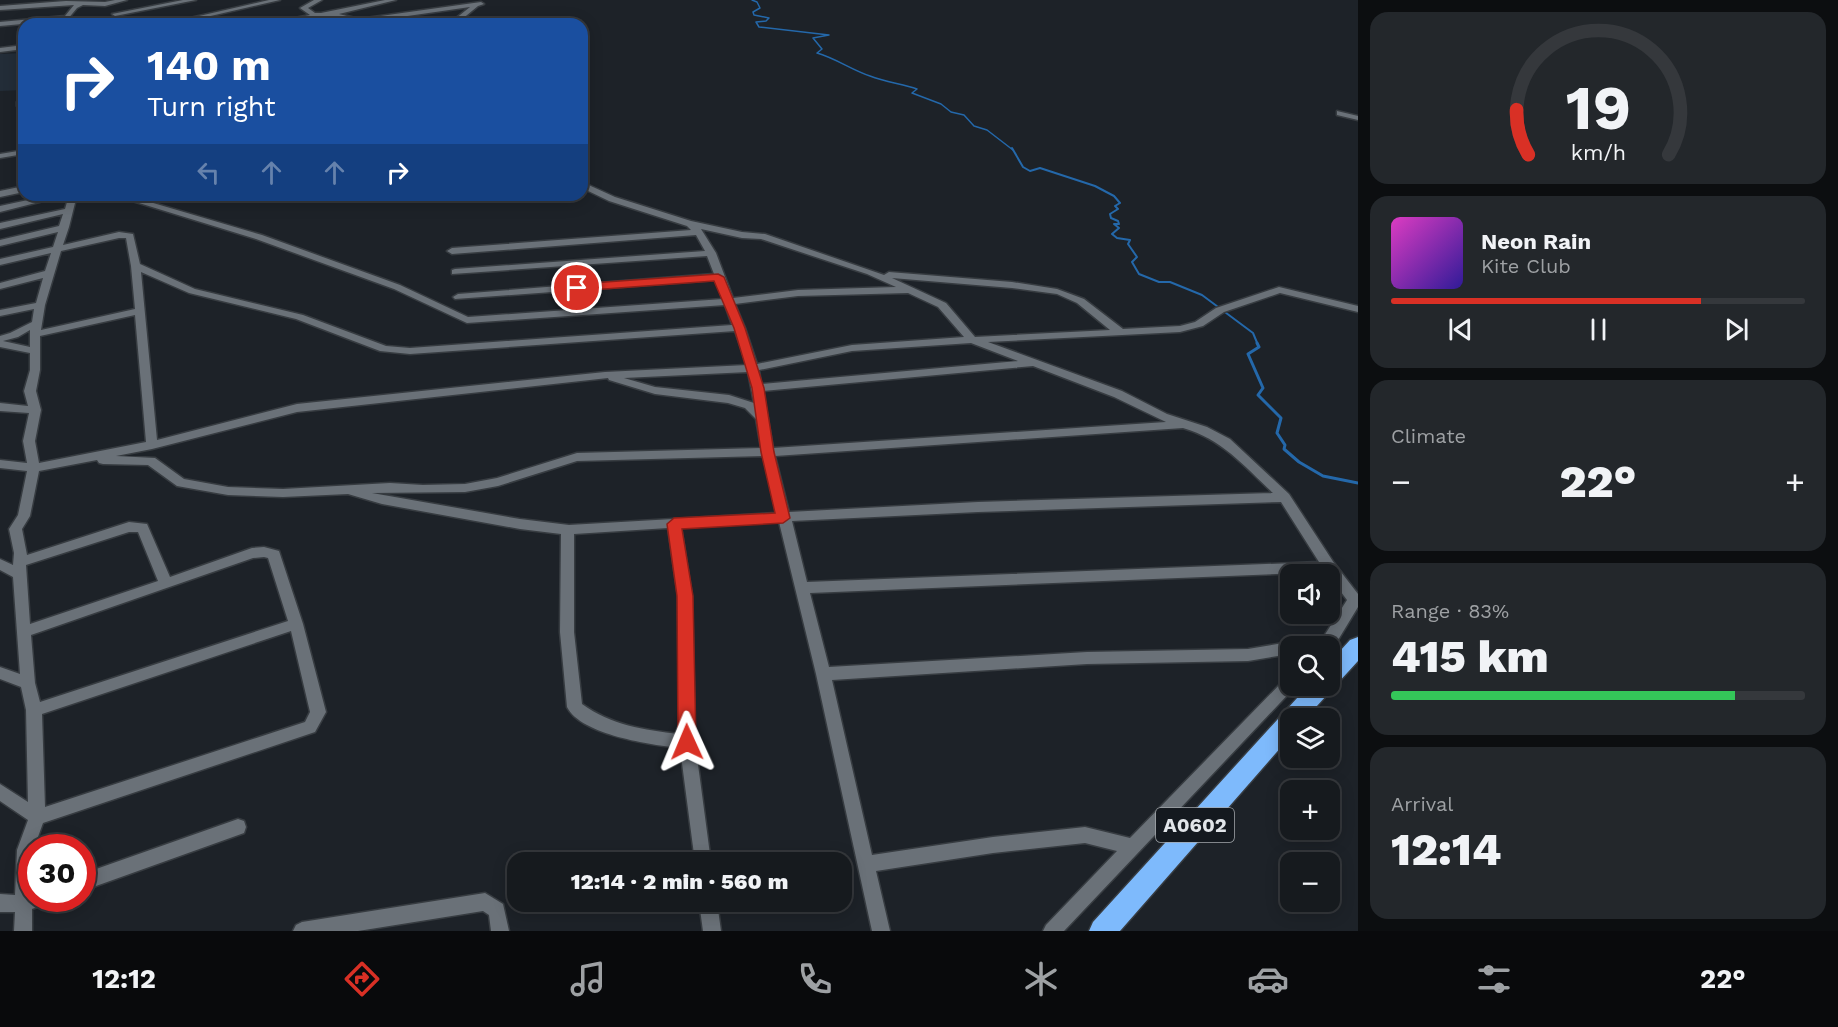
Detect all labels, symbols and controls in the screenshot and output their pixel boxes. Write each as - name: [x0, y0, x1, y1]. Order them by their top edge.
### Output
- text: 140 m: [147, 41, 271, 90]
- icon: right: [48, 42, 126, 120]
- text: 19: [1565, 71, 1631, 144]
- text: Turn right: [147, 91, 276, 123]
- text: km/h: [1570, 140, 1626, 165]
- icon: left: [192, 156, 225, 189]
- icon: ahead: [255, 156, 288, 189]
- icon: ahead: [318, 156, 351, 189]
- icon: right: [381, 156, 414, 189]
- text: Neon Rain: [1481, 229, 1591, 254]
- text: Kite Club: [1481, 254, 1571, 278]
- pin: [551, 262, 602, 313]
- icon: arrive: [560, 271, 593, 304]
- icon: previous: [1444, 313, 1477, 346]
- icon: pause: [1582, 313, 1615, 346]
- icon: next: [1720, 313, 1753, 346]
- text: Climate: [1391, 424, 1466, 448]
- text: 22°: [1560, 455, 1636, 508]
- text: −: [1391, 462, 1411, 501]
- text: +: [1785, 462, 1805, 501]
- map controls: [1280, 564, 1340, 912]
- button: sound: [1280, 564, 1340, 624]
- text: Range · 83%: [1391, 599, 1509, 623]
- text: 415 km: [1391, 630, 1549, 683]
- button: search: [1280, 636, 1340, 696]
- button: layers: [1280, 708, 1340, 768]
- position arrow: [655, 710, 719, 774]
- button: +: [1280, 780, 1340, 840]
- text: Arrival: [1391, 792, 1453, 816]
- road number: A0602: [1156, 808, 1234, 842]
- text: 12:14: [1391, 823, 1502, 876]
- speed limit sign: 30: [18, 834, 96, 912]
- button: −: [1280, 852, 1340, 912]
- text: 12:14 · 2 min · 560 m: [571, 869, 788, 894]
- icon: directions: [341, 958, 383, 1000]
- icon: music: [567, 958, 609, 1000]
- icon: phone: [794, 958, 836, 1000]
- icon: climate: [1020, 958, 1062, 1000]
- icon: car: [1247, 958, 1289, 1000]
- icon: filters: [1473, 958, 1515, 1000]
- text: 12:12: [92, 963, 156, 995]
- text: 22°: [1700, 963, 1746, 995]

